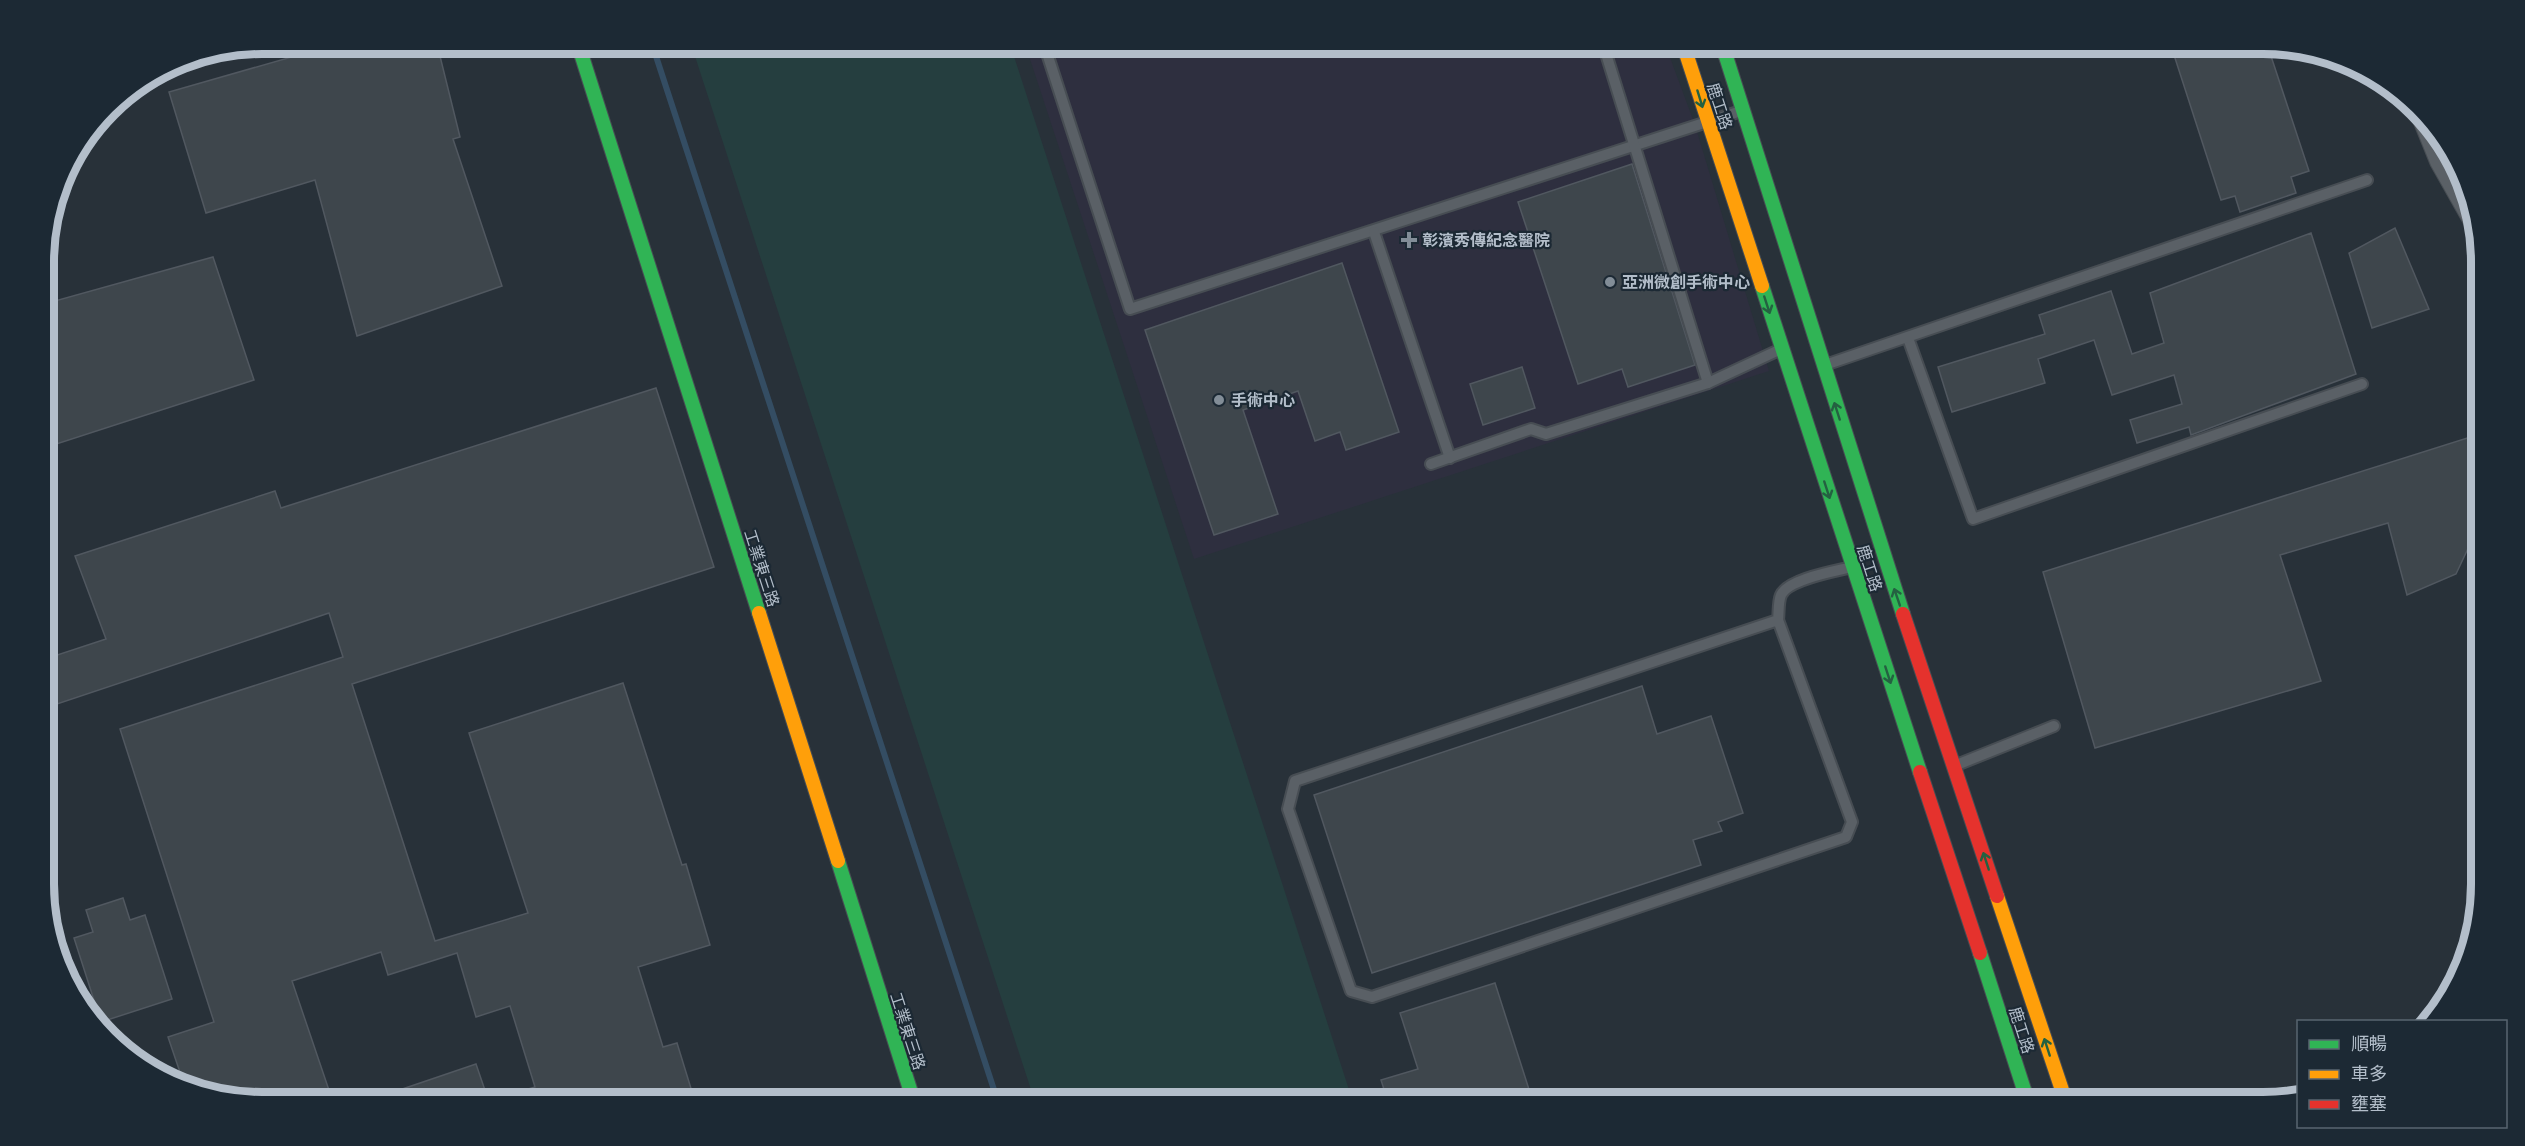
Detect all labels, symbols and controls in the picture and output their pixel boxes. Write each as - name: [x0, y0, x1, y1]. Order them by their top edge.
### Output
- street label: 鹿工路: [1701, 81, 1735, 133]
- one-way arrow: [1695, 89, 1706, 108]
- marker: 彰濱秀傳紀念醫院: [1400, 231, 1418, 249]
- place label: 彰濱秀傳紀念醫院: [1422, 232, 1550, 252]
- place label: 亞洲微創手術中心: [1622, 274, 1750, 294]
- marker: 亞洲微創手術中心: [1603, 275, 1617, 289]
- one-way arrow: [1762, 295, 1773, 314]
- place label: 手術中心: [1231, 392, 1295, 412]
- marker: 手術中心: [1212, 393, 1226, 407]
- one-way arrow: [1831, 402, 1842, 421]
- one-way arrow: [1823, 480, 1834, 499]
- street label: 工業東三路: [738, 527, 782, 610]
- street label: 鹿工路: [1851, 543, 1885, 595]
- one-way arrow: [1891, 588, 1902, 607]
- one-way arrow: [1884, 665, 1895, 684]
- one-way arrow: [1980, 852, 1991, 871]
- street label: 工業東三路: [884, 990, 928, 1073]
- street label: 鹿工路: [2003, 1005, 2037, 1057]
- legend: [2297, 1020, 2507, 1128]
- text: 順暢: [2351, 1034, 2387, 1057]
- one-way arrow: [2041, 1038, 2052, 1057]
- text: 車多: [2351, 1064, 2387, 1087]
- text: 壅塞: [2351, 1094, 2387, 1117]

